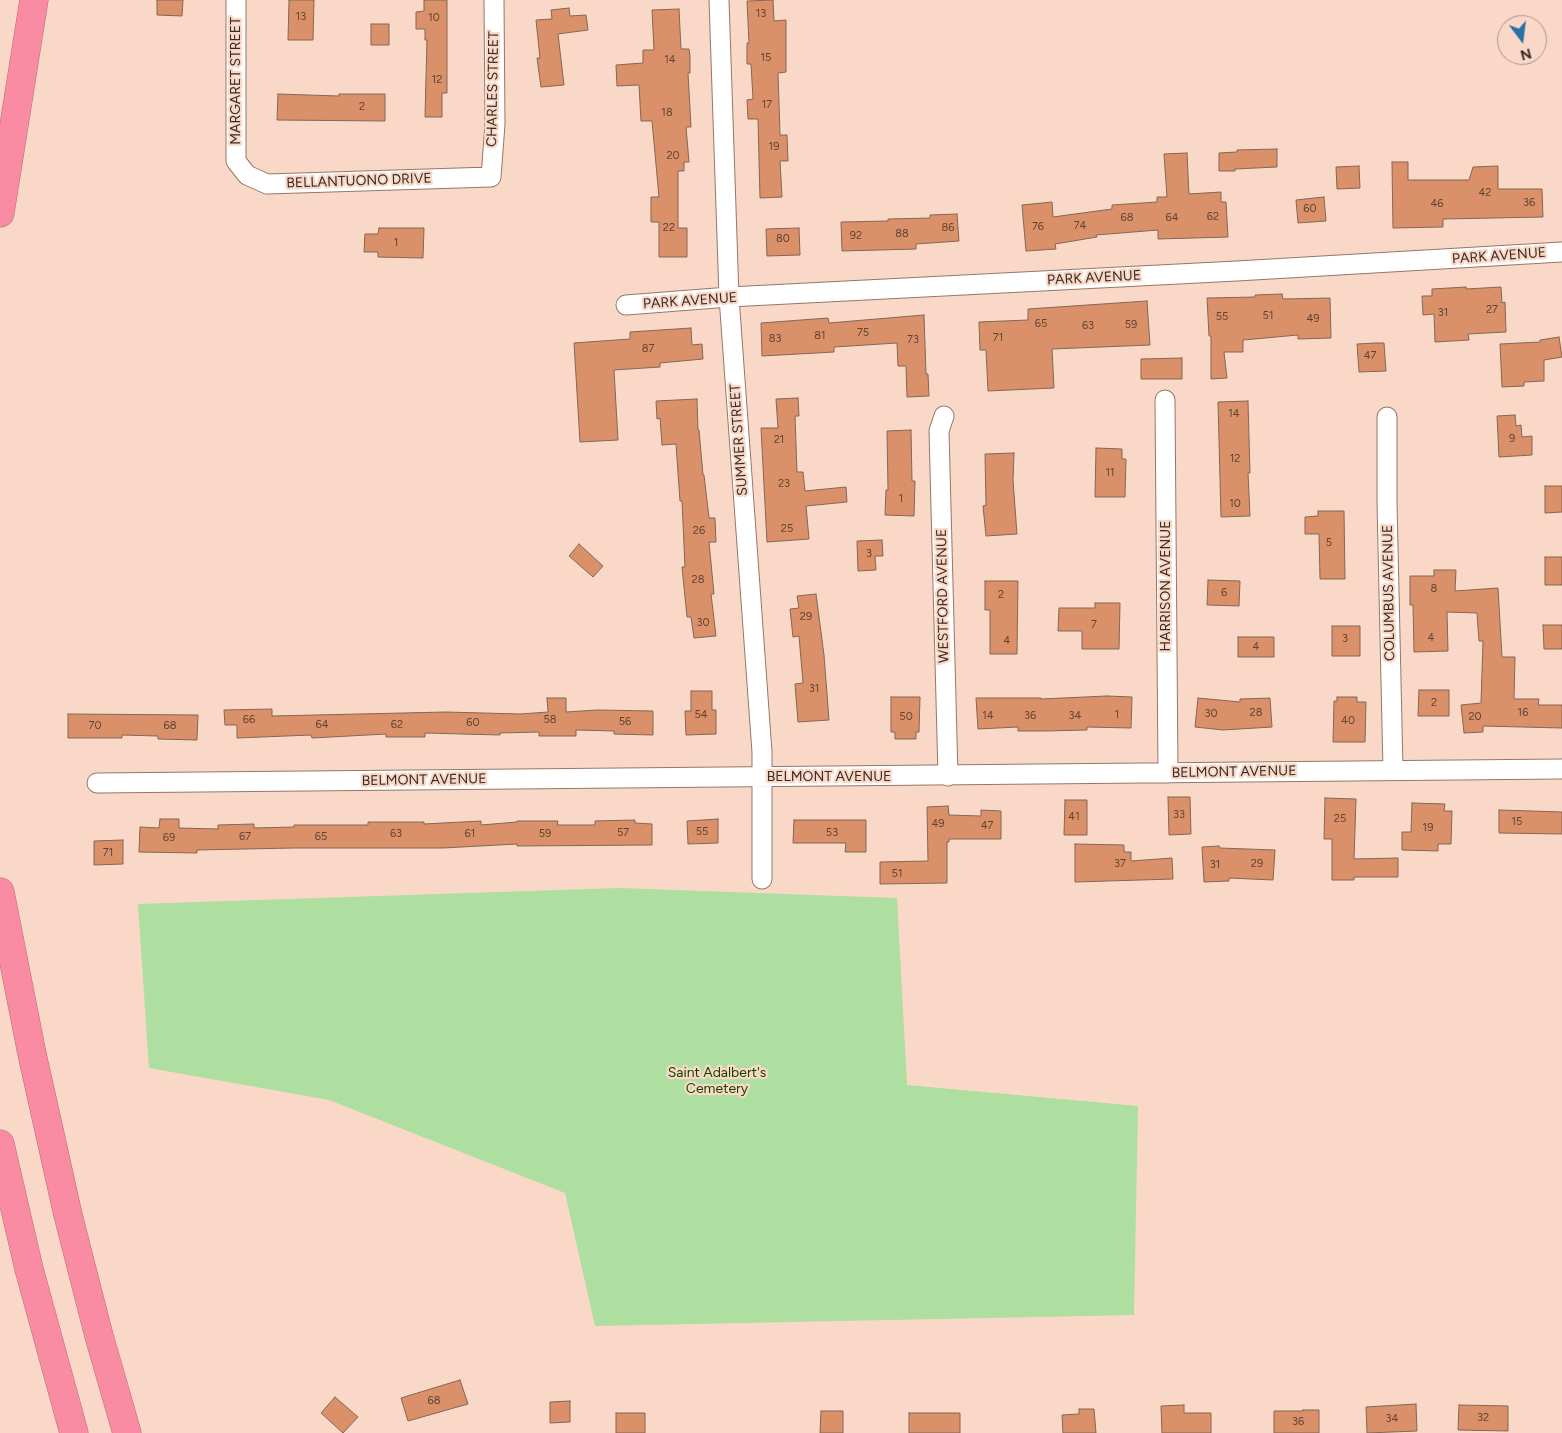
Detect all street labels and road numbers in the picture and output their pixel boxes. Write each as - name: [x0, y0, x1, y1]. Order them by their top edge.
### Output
- street label: MARGARET STREET: [228, 17, 244, 145]
- street label: CHARLES STREET: [484, 31, 502, 147]
- street label: BELLANTUONO DRIVE: [286, 170, 432, 192]
- street label: PARK AVENUE: [1451, 244, 1547, 268]
- street label: PARK AVENUE: [1047, 267, 1141, 289]
- street label: PARK AVENUE: [642, 289, 738, 313]
- street label: SUMMER STREET: [727, 384, 751, 496]
- street label: HARRISON AVENUE: [1158, 521, 1174, 651]
- street label: COLUMBUS AVENUE: [1379, 525, 1399, 661]
- street label: WESTFORD AVENUE: [933, 529, 953, 663]
- street label: BELMONT AVENUE: [1171, 763, 1297, 781]
- street label: BELMONT AVENUE: [767, 769, 891, 785]
- street label: BELMONT AVENUE: [361, 771, 487, 789]

